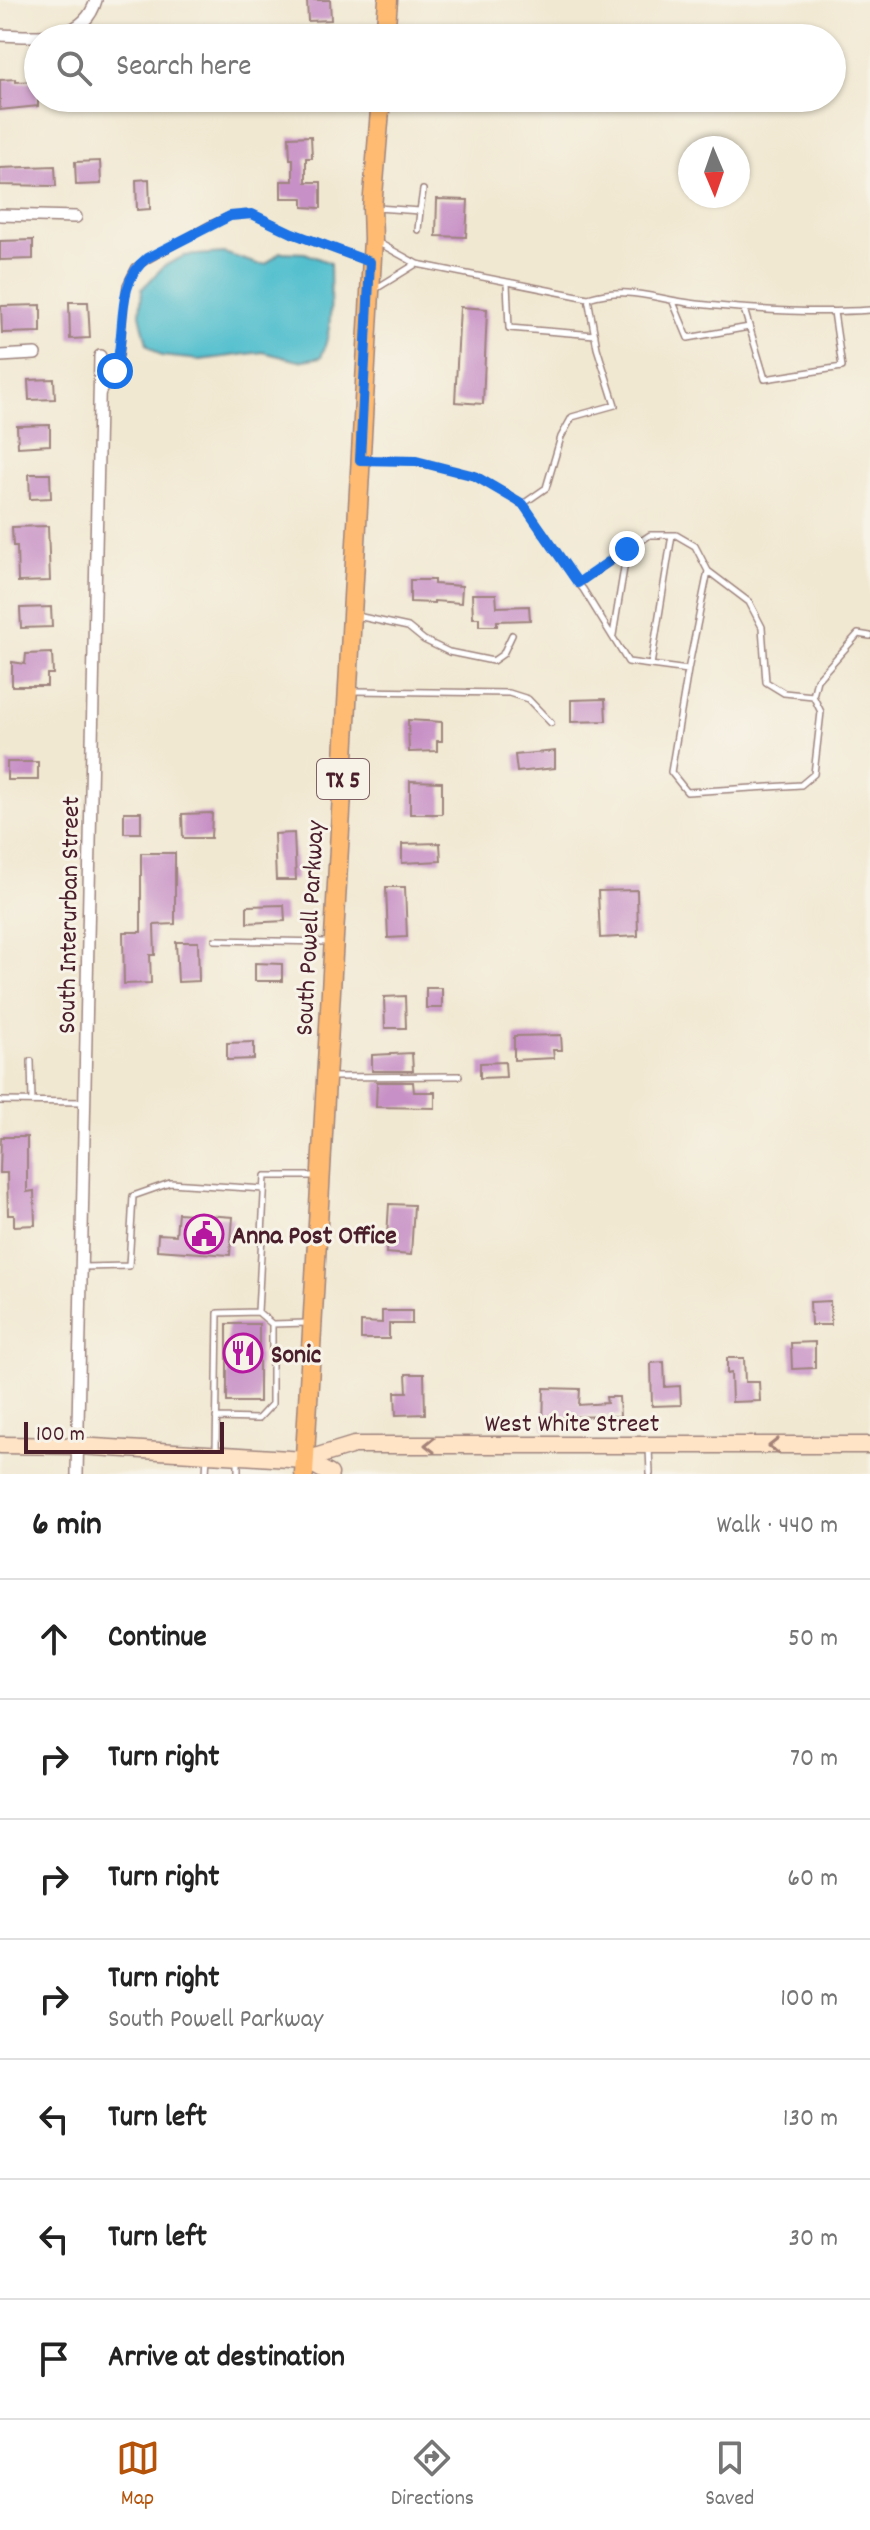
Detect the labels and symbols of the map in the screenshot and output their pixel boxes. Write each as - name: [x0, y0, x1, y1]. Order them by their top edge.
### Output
- north arrow: [678, 136, 750, 208]
- route start: [97, 353, 133, 389]
- route end: [609, 531, 645, 567]
- road number: TX 5: [317, 759, 369, 799]
- street label: South Interurban Street: [50, 795, 91, 1034]
- street label: South Powell Parkway: [287, 819, 336, 1037]
- public building icon: Anna Post Office: [183, 1213, 225, 1255]
- place label: Anna Post Office: [232, 1219, 397, 1256]
- restaurant icon: Sonic: [222, 1332, 264, 1374]
- place label: Sonic: [271, 1338, 321, 1375]
- street label: West White Street: [485, 1407, 660, 1444]
- scale bar: [24, 1418, 224, 1454]
- one-way arrow: [423, 1436, 436, 1454]
- one-way arrow: [767, 1437, 780, 1455]

